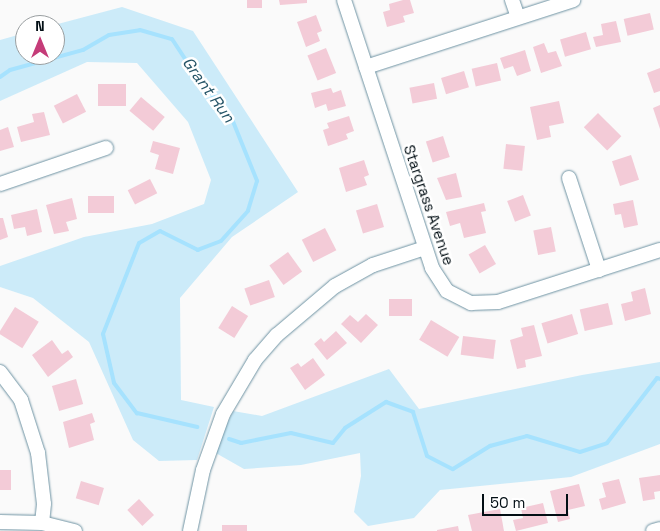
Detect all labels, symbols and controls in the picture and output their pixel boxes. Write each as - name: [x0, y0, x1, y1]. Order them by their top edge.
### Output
- north arrow: [15, 15, 65, 65]
- text: N: [35, 17, 45, 35]
- water label: Grant Run: [178, 54, 238, 126]
- street label: Stargrass Avenue: [400, 142, 458, 268]
- scale bar: [485, 484, 571, 516]
- text: 50 m: [490, 493, 525, 512]

